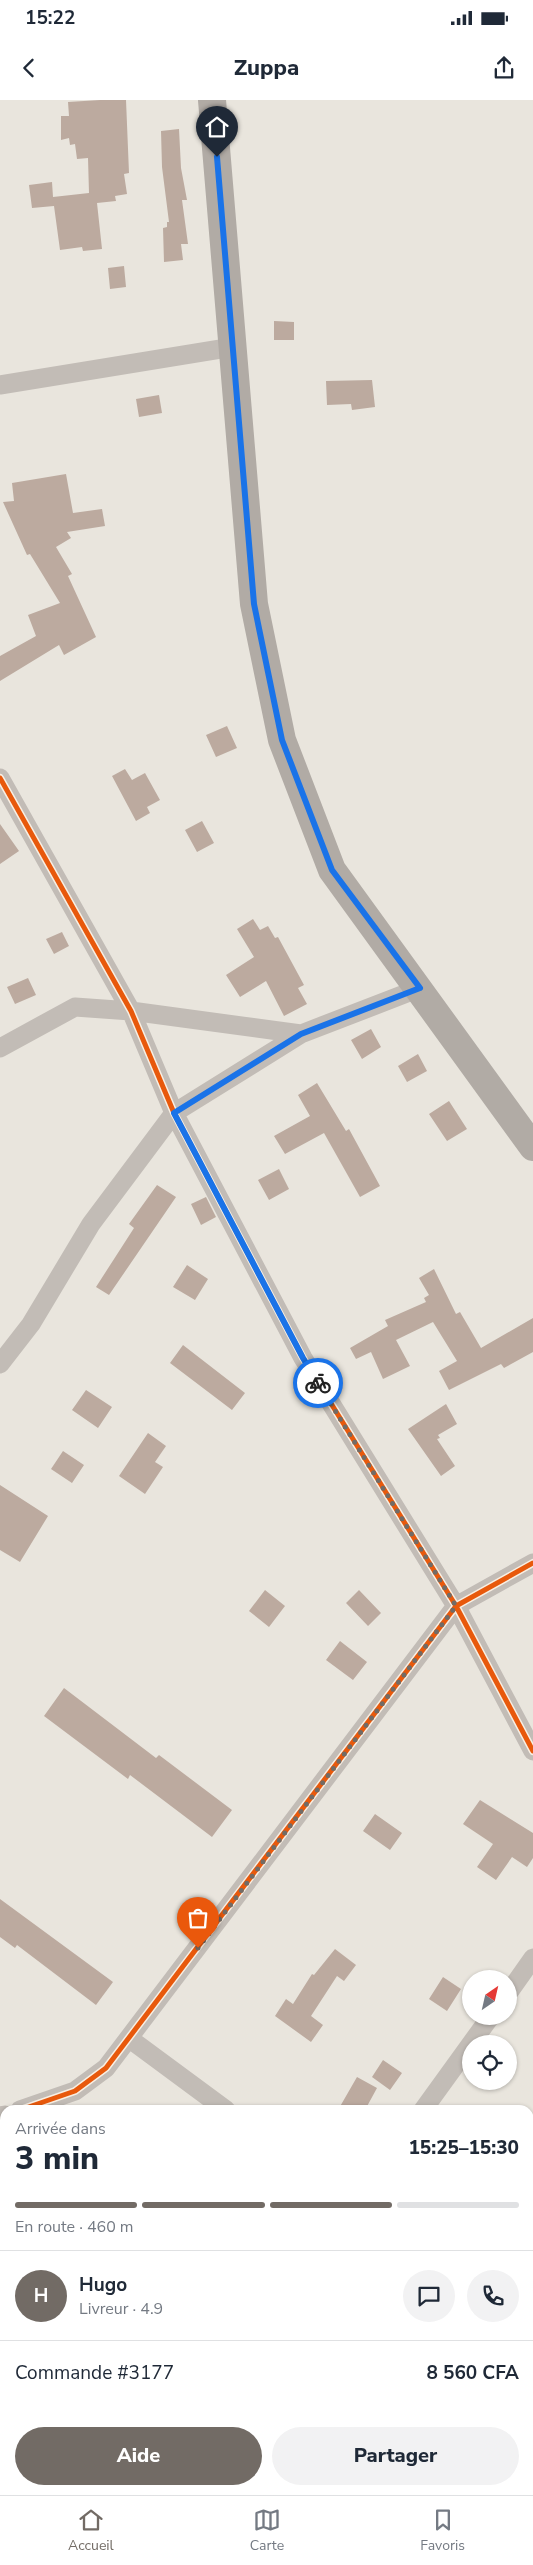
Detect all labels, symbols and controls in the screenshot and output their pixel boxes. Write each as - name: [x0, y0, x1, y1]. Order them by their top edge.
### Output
- text: 15:22: [25, 5, 75, 31]
- text: Zuppa: [234, 53, 299, 83]
- icon: back: [15, 54, 43, 82]
- icon: share: [490, 54, 518, 82]
- pin: [196, 106, 238, 157]
- icon: home: [203, 113, 231, 141]
- courier: [293, 1358, 343, 1408]
- icon: bike: [304, 1369, 332, 1397]
- pin: [177, 1897, 219, 1948]
- icon: bag: [184, 1904, 212, 1932]
- north arrow: [462, 1970, 518, 2025]
- map controls: [462, 1970, 517, 2090]
- button: locate: [462, 2035, 517, 2090]
- text: Arrivée dans: [15, 2118, 106, 2140]
- text: 15:25–15:30: [408, 2135, 519, 2161]
- text: 3 min: [15, 2137, 99, 2180]
- text: En route · 460 m: [15, 2216, 134, 2238]
- button: chat: [403, 2270, 455, 2322]
- button: phone: [467, 2270, 519, 2322]
- text: Hugo: [79, 2272, 127, 2298]
- text: H: [34, 2283, 48, 2309]
- text: Livreur · 4.9: [79, 2298, 163, 2320]
- text: Commande #3177: [15, 2360, 174, 2386]
- text: 8 560 CFA: [426, 2360, 519, 2386]
- button: Aide: [15, 2427, 262, 2485]
- button: Partager: [272, 2427, 519, 2485]
- tab: Accueil: [68, 2506, 114, 2555]
- tab: Carte: [250, 2506, 284, 2555]
- tab: Favoris: [420, 2506, 465, 2555]

